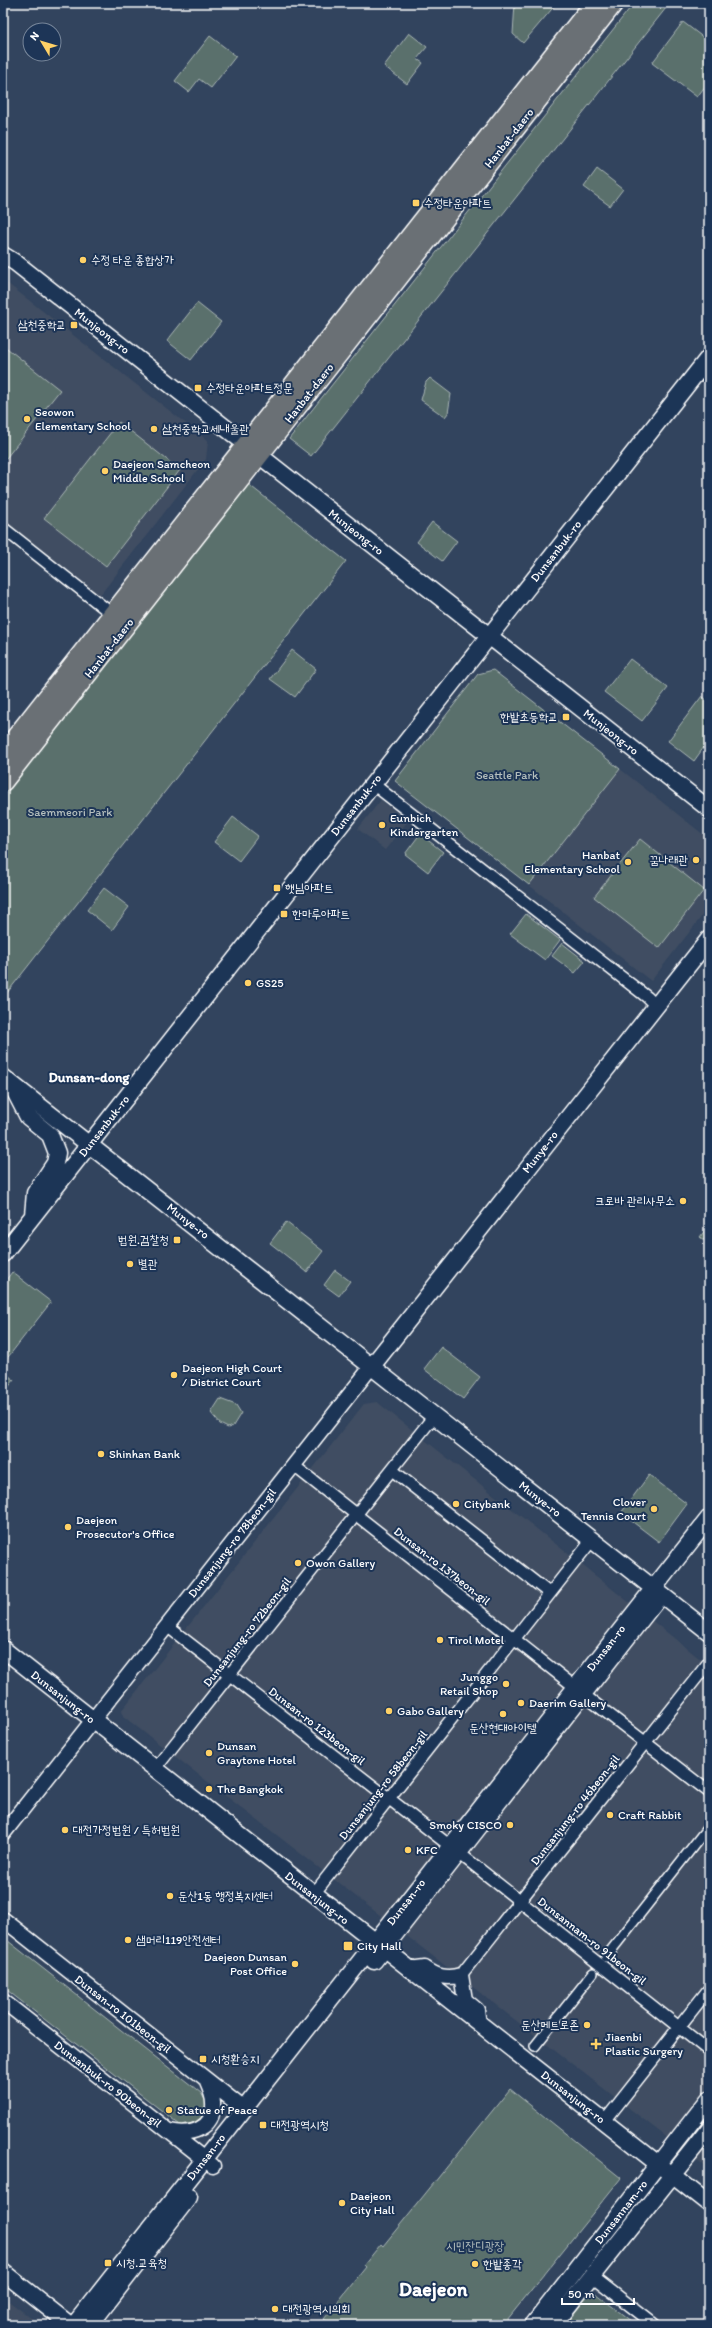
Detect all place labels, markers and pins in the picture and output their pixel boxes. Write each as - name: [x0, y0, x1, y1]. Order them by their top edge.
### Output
- place label: 수정타운아파트: [424, 196, 492, 210]
- marker: 수정타운아파트: [411, 198, 421, 208]
- place label: 수정 타운 종합상가: [91, 253, 174, 267]
- marker: 수정 타운 종합상가: [78, 255, 88, 265]
- place label: 삼천중학교: [18, 318, 66, 332]
- marker: 삼천중학교: [69, 320, 79, 330]
- place label: 수정타운아파트정문: [206, 381, 293, 395]
- marker: 수정타운아파트정문: [193, 383, 203, 393]
- place label: Seowon Elementary School: [35, 405, 131, 433]
- marker: Seowon Elementary School: [22, 414, 32, 424]
- place label: 삼천중학교세내울관: [162, 422, 249, 436]
- marker: 삼천중학교세내울관: [149, 424, 159, 434]
- place label: Daejeon Samcheon Middle School: [113, 457, 210, 485]
- marker: Daejeon Samcheon Middle School: [100, 466, 110, 476]
- place label: 한밭초등학교: [500, 710, 558, 724]
- marker: 한밭초등학교: [561, 712, 571, 722]
- place label: Eunbich Kindergarten: [390, 811, 459, 839]
- marker: Eunbich Kindergarten: [377, 820, 387, 830]
- place label: Hanbat Elementary School: [524, 848, 621, 876]
- place label: 꿈나래관: [649, 853, 688, 867]
- marker: 꿈나래관: [691, 855, 701, 865]
- marker: Hanbat Elementary School: [623, 857, 633, 867]
- place label: 햇님아파트: [285, 881, 333, 895]
- marker: 햇님아파트: [272, 883, 282, 893]
- place label: 한마루아파트: [292, 907, 350, 921]
- marker: 한마루아파트: [279, 909, 289, 919]
- place label: GS25: [256, 976, 284, 990]
- marker: GS25: [243, 978, 253, 988]
- place label: 크로바 관리사무소: [595, 1194, 675, 1208]
- marker: 크로바 관리사무소: [678, 1196, 688, 1206]
- place label: 법원.검찰청: [118, 1233, 169, 1247]
- marker: 법원.검찰청: [172, 1235, 182, 1245]
- place label: 별관: [138, 1257, 158, 1271]
- marker: 별관: [125, 1259, 135, 1269]
- place label: Daejeon High Court / District Court: [182, 1361, 283, 1389]
- marker: Daejeon High Court / District Court: [169, 1370, 179, 1380]
- place label: Shinhan Bank: [109, 1447, 181, 1461]
- marker: Shinhan Bank: [96, 1449, 106, 1459]
- place label: Clover Tennis Court: [581, 1495, 647, 1523]
- place label: Citybank: [464, 1497, 510, 1511]
- marker: Citybank: [451, 1499, 461, 1509]
- marker: Clover Tennis Court: [649, 1504, 659, 1514]
- place label: Daejeon Prosecutor's Office: [76, 1513, 175, 1541]
- marker: Daejeon Prosecutor's Office: [63, 1522, 73, 1532]
- place label: Owon Gallery: [306, 1556, 375, 1570]
- marker: Owon Gallery: [293, 1558, 303, 1568]
- place label: Tirol Motel: [448, 1633, 505, 1647]
- marker: Tirol Motel: [435, 1635, 445, 1645]
- place label: Junggo Retail Shop: [440, 1670, 498, 1698]
- marker: Junggo Retail Shop: [501, 1679, 511, 1689]
- place label: Daerim Gallery: [529, 1696, 607, 1710]
- marker: Daerim Gallery: [516, 1698, 526, 1708]
- place label: Gabo Gallery: [397, 1704, 464, 1718]
- marker: Gabo Gallery: [384, 1706, 394, 1716]
- marker: 둔산현대아이텔: [498, 1709, 508, 1719]
- place label: 둔산현대아이텔: [469, 1721, 537, 1735]
- place label: Dunsan Graytone Hotel: [217, 1739, 296, 1767]
- marker: Dunsan Graytone Hotel: [204, 1748, 214, 1758]
- place label: The Bangkok: [217, 1782, 283, 1796]
- marker: The Bangkok: [204, 1784, 214, 1794]
- place label: Craft Rabbit: [618, 1808, 682, 1822]
- marker: Craft Rabbit: [605, 1810, 615, 1820]
- place label: Smoky CISCO: [429, 1818, 502, 1832]
- marker: Smoky CISCO: [505, 1820, 515, 1830]
- place label: 대전가정법원 / 특허법원: [73, 1823, 180, 1837]
- marker: 대전가정법원 / 특허법원: [60, 1825, 70, 1835]
- place label: KFC: [416, 1843, 438, 1857]
- marker: KFC: [403, 1845, 413, 1855]
- place label: 둔산1동 행정복지센터: [178, 1889, 273, 1903]
- marker: 둔산1동 행정복지센터: [165, 1891, 175, 1901]
- place label: 샘머리119안전센터: [136, 1933, 221, 1947]
- marker: 샘머리119안전센터: [123, 1935, 133, 1945]
- place label: City Hall: [357, 1939, 402, 1953]
- marker: City Hall: [342, 1940, 354, 1952]
- place label: Daejeon Dunsan Post Office: [204, 1950, 288, 1978]
- marker: Daejeon Dunsan Post Office: [290, 1959, 300, 1969]
- place label: 둔산메트로존: [521, 2018, 579, 2032]
- marker: 둔산메트로존: [582, 2020, 592, 2030]
- place label: Jiaenbi Plastic Surgery: [605, 2030, 683, 2058]
- marker: Jiaenbi Plastic Surgery: [590, 2038, 602, 2050]
- place label: 시청환승지: [211, 2052, 259, 2066]
- marker: 시청환승지: [198, 2054, 208, 2064]
- place label: Statue of Peace: [177, 2103, 258, 2117]
- marker: Statue of Peace: [164, 2105, 174, 2115]
- place label: 대전광역시청: [271, 2118, 329, 2132]
- marker: 대전광역시청: [258, 2120, 268, 2130]
- place label: Daejeon City Hall: [350, 2189, 395, 2217]
- marker: Daejeon City Hall: [337, 2198, 347, 2208]
- place label: 시청.교육청: [116, 2256, 167, 2270]
- place label: 한밭종각: [483, 2257, 522, 2271]
- marker: 시청.교육청: [103, 2258, 113, 2268]
- marker: 한밭종각: [470, 2259, 480, 2269]
- place label: 대전광역시의회: [283, 2302, 351, 2316]
- marker: 대전광역시의회: [270, 2304, 280, 2314]

